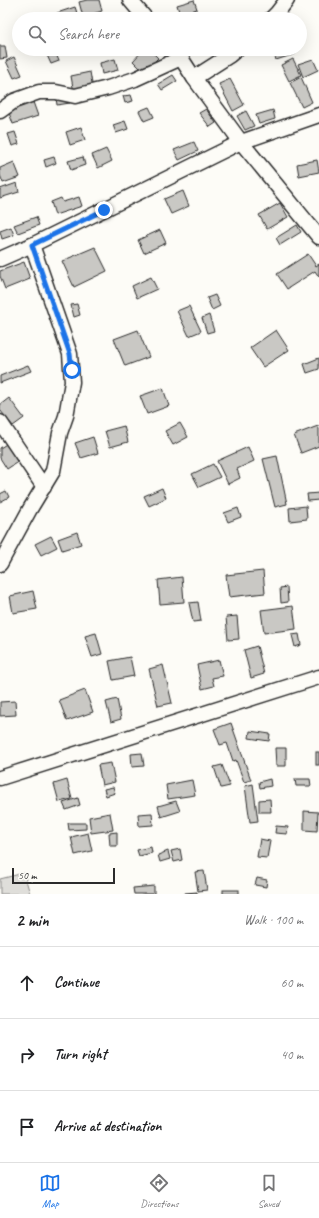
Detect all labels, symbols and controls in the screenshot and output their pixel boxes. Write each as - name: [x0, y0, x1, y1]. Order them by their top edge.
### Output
- search box: [12, 12, 307, 56]
- icon: search: [26, 23, 48, 45]
- text: Search here: [58, 25, 119, 44]
- route end: [95, 201, 113, 219]
- route start: [63, 361, 81, 379]
- scale bar: [12, 866, 115, 885]
- text: 50 m: [18, 868, 37, 882]
- text: 2 min: [16, 910, 49, 931]
- text: Walk · 100 m: [244, 912, 303, 928]
- icon: ahead: [16, 972, 38, 994]
- text: Continue: [54, 973, 99, 992]
- text: 60 m: [281, 975, 303, 991]
- icon: right: [16, 1044, 38, 1066]
- text: Turn right: [54, 1045, 107, 1064]
- text: 40 m: [281, 1047, 303, 1063]
- icon: arrive: [16, 1116, 38, 1138]
- text: Arrive at destination: [54, 1117, 161, 1136]
- tab: Map: [39, 1172, 61, 1210]
- tab: Directions: [140, 1172, 179, 1210]
- tab: Saved: [258, 1172, 280, 1210]

